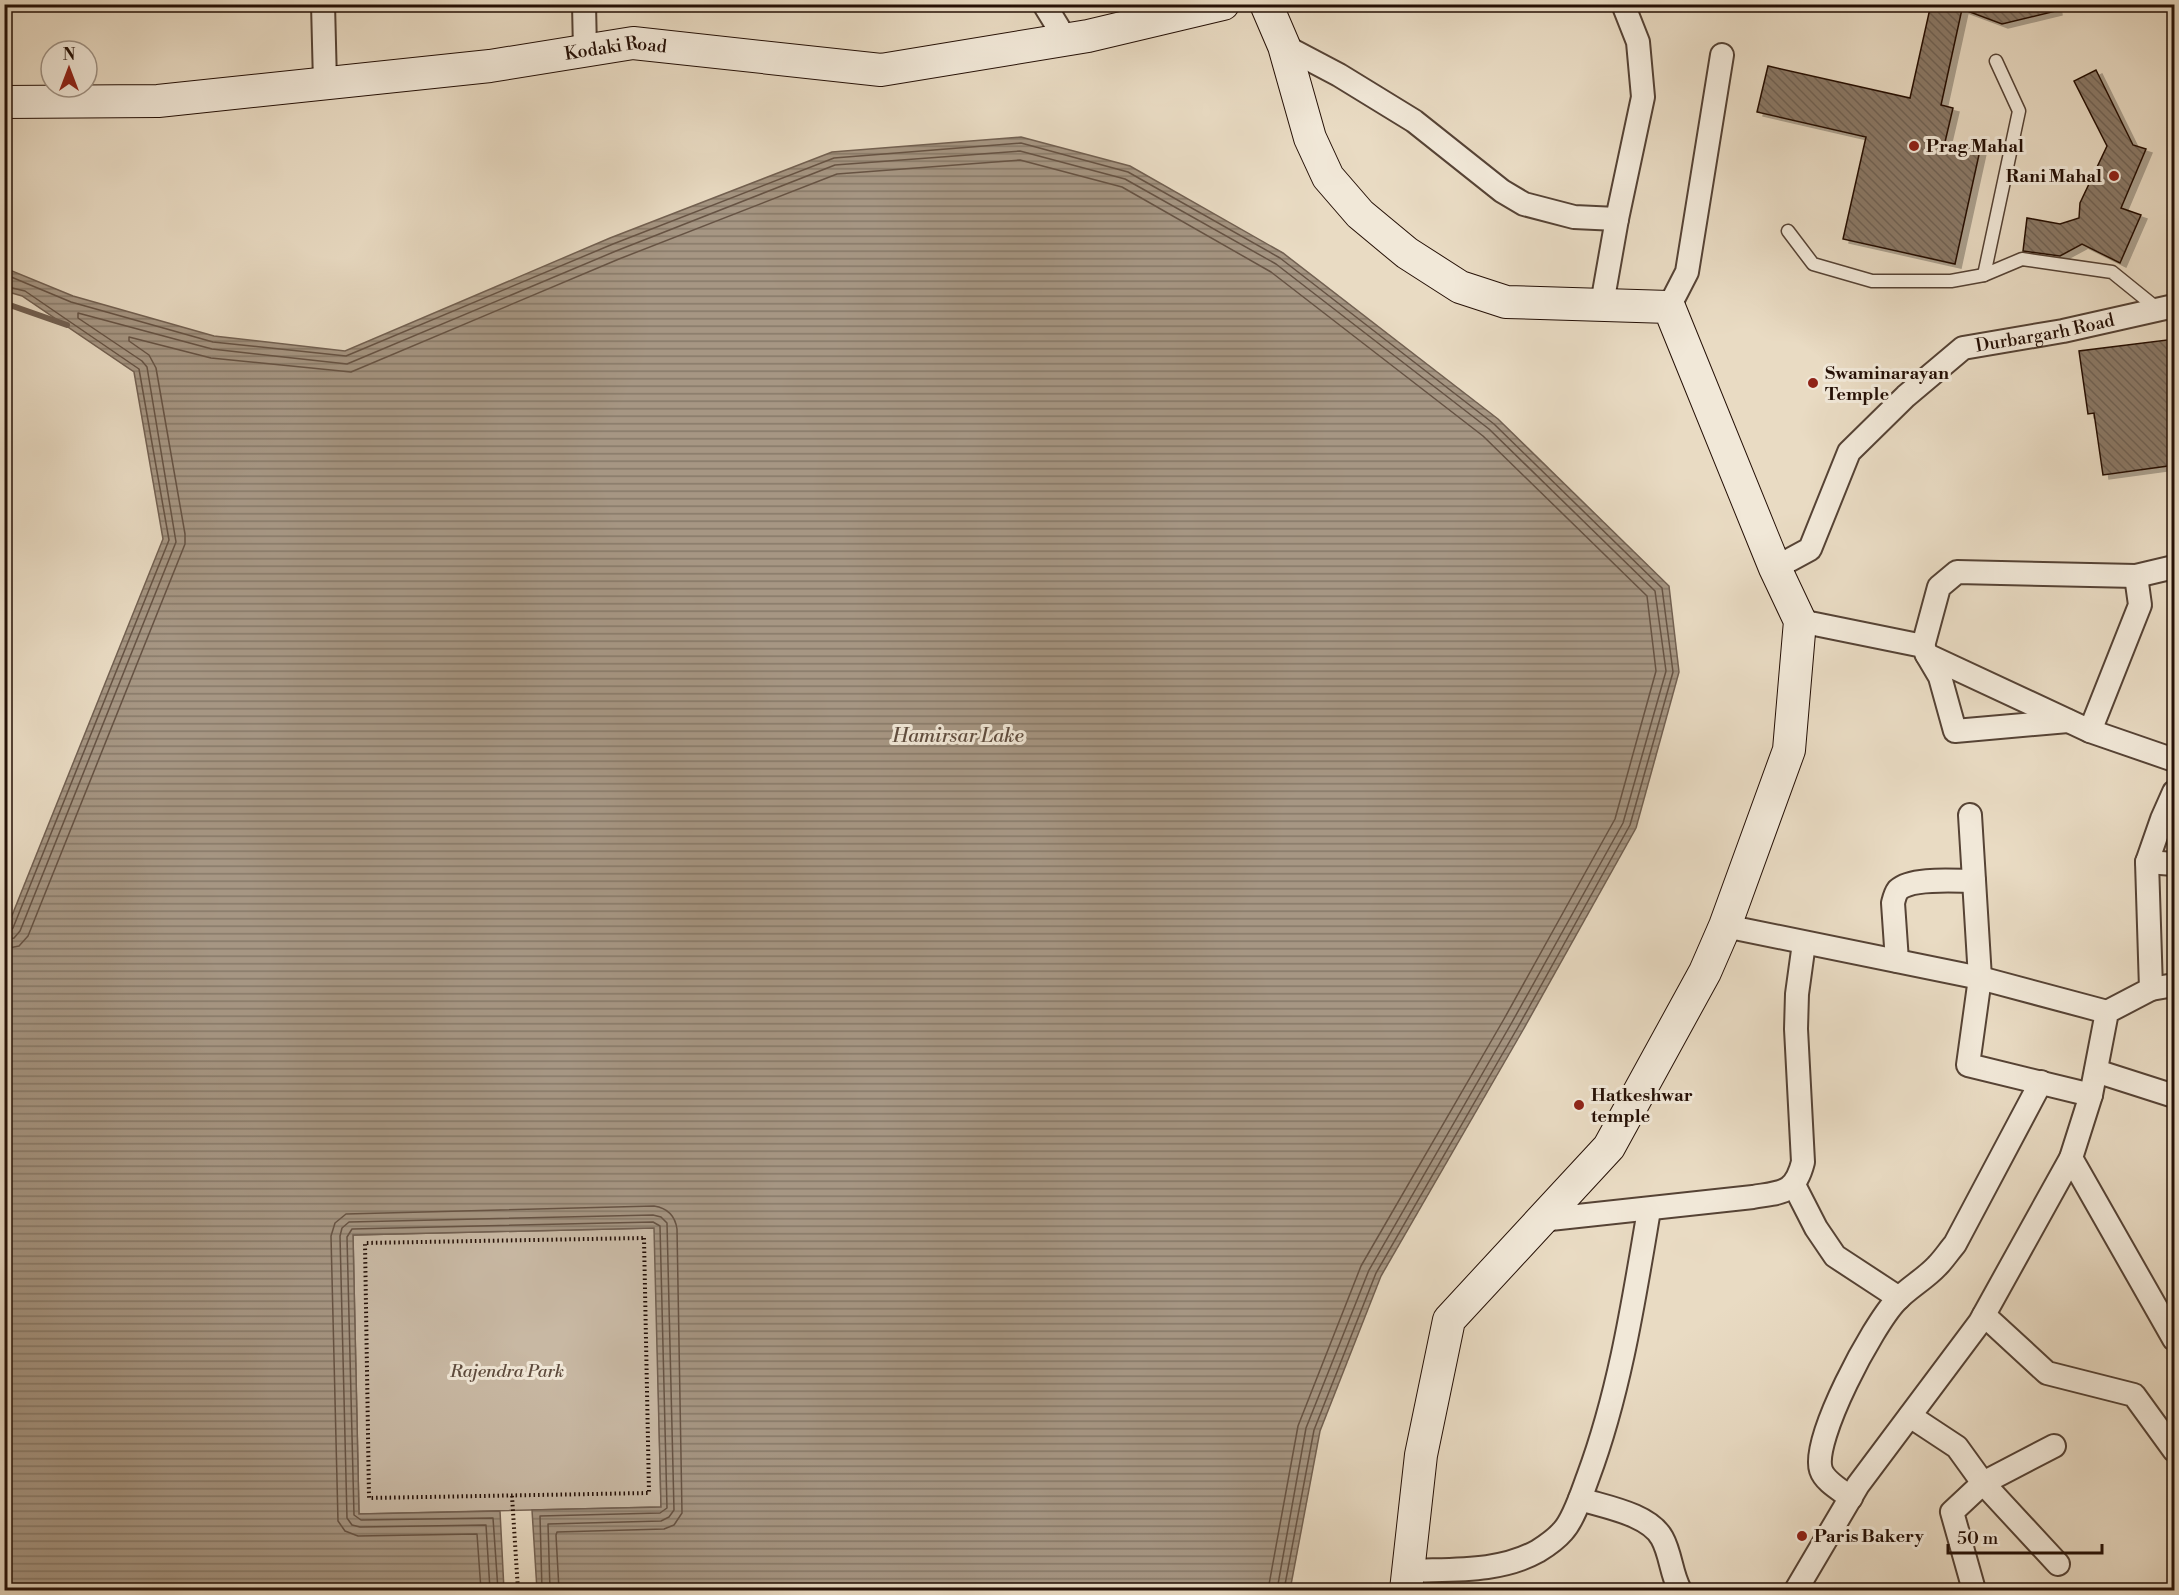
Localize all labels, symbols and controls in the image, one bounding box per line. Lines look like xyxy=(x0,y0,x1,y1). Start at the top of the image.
street label: Kodaki Road xyxy=(563,31,669,66)
north arrow xyxy=(39,39,99,99)
text: N xyxy=(63,45,76,65)
place label: Prag Mahal xyxy=(1926,135,2024,158)
marker: Prag Mahal xyxy=(1907,139,1921,153)
place label: Rani Mahal xyxy=(2006,165,2102,188)
marker: Rani Mahal xyxy=(2107,169,2121,183)
street label: Durbargarh Road xyxy=(1974,309,2117,358)
place label: Swaminarayan Temple xyxy=(1825,362,1949,406)
marker: Swaminarayan Temple xyxy=(1806,376,1820,390)
water label: Hamirsar Lake xyxy=(891,724,1024,749)
place label: Hatkeshwar temple xyxy=(1591,1084,1693,1128)
marker: Hatkeshwar temple xyxy=(1572,1098,1586,1112)
park label: Rajendra Park xyxy=(449,1360,564,1383)
scale bar xyxy=(1948,1517,2102,1555)
place label: Paris Bakery xyxy=(1814,1525,1925,1548)
text: 50 m xyxy=(1957,1527,1999,1550)
marker: Paris Bakery xyxy=(1795,1529,1809,1543)

